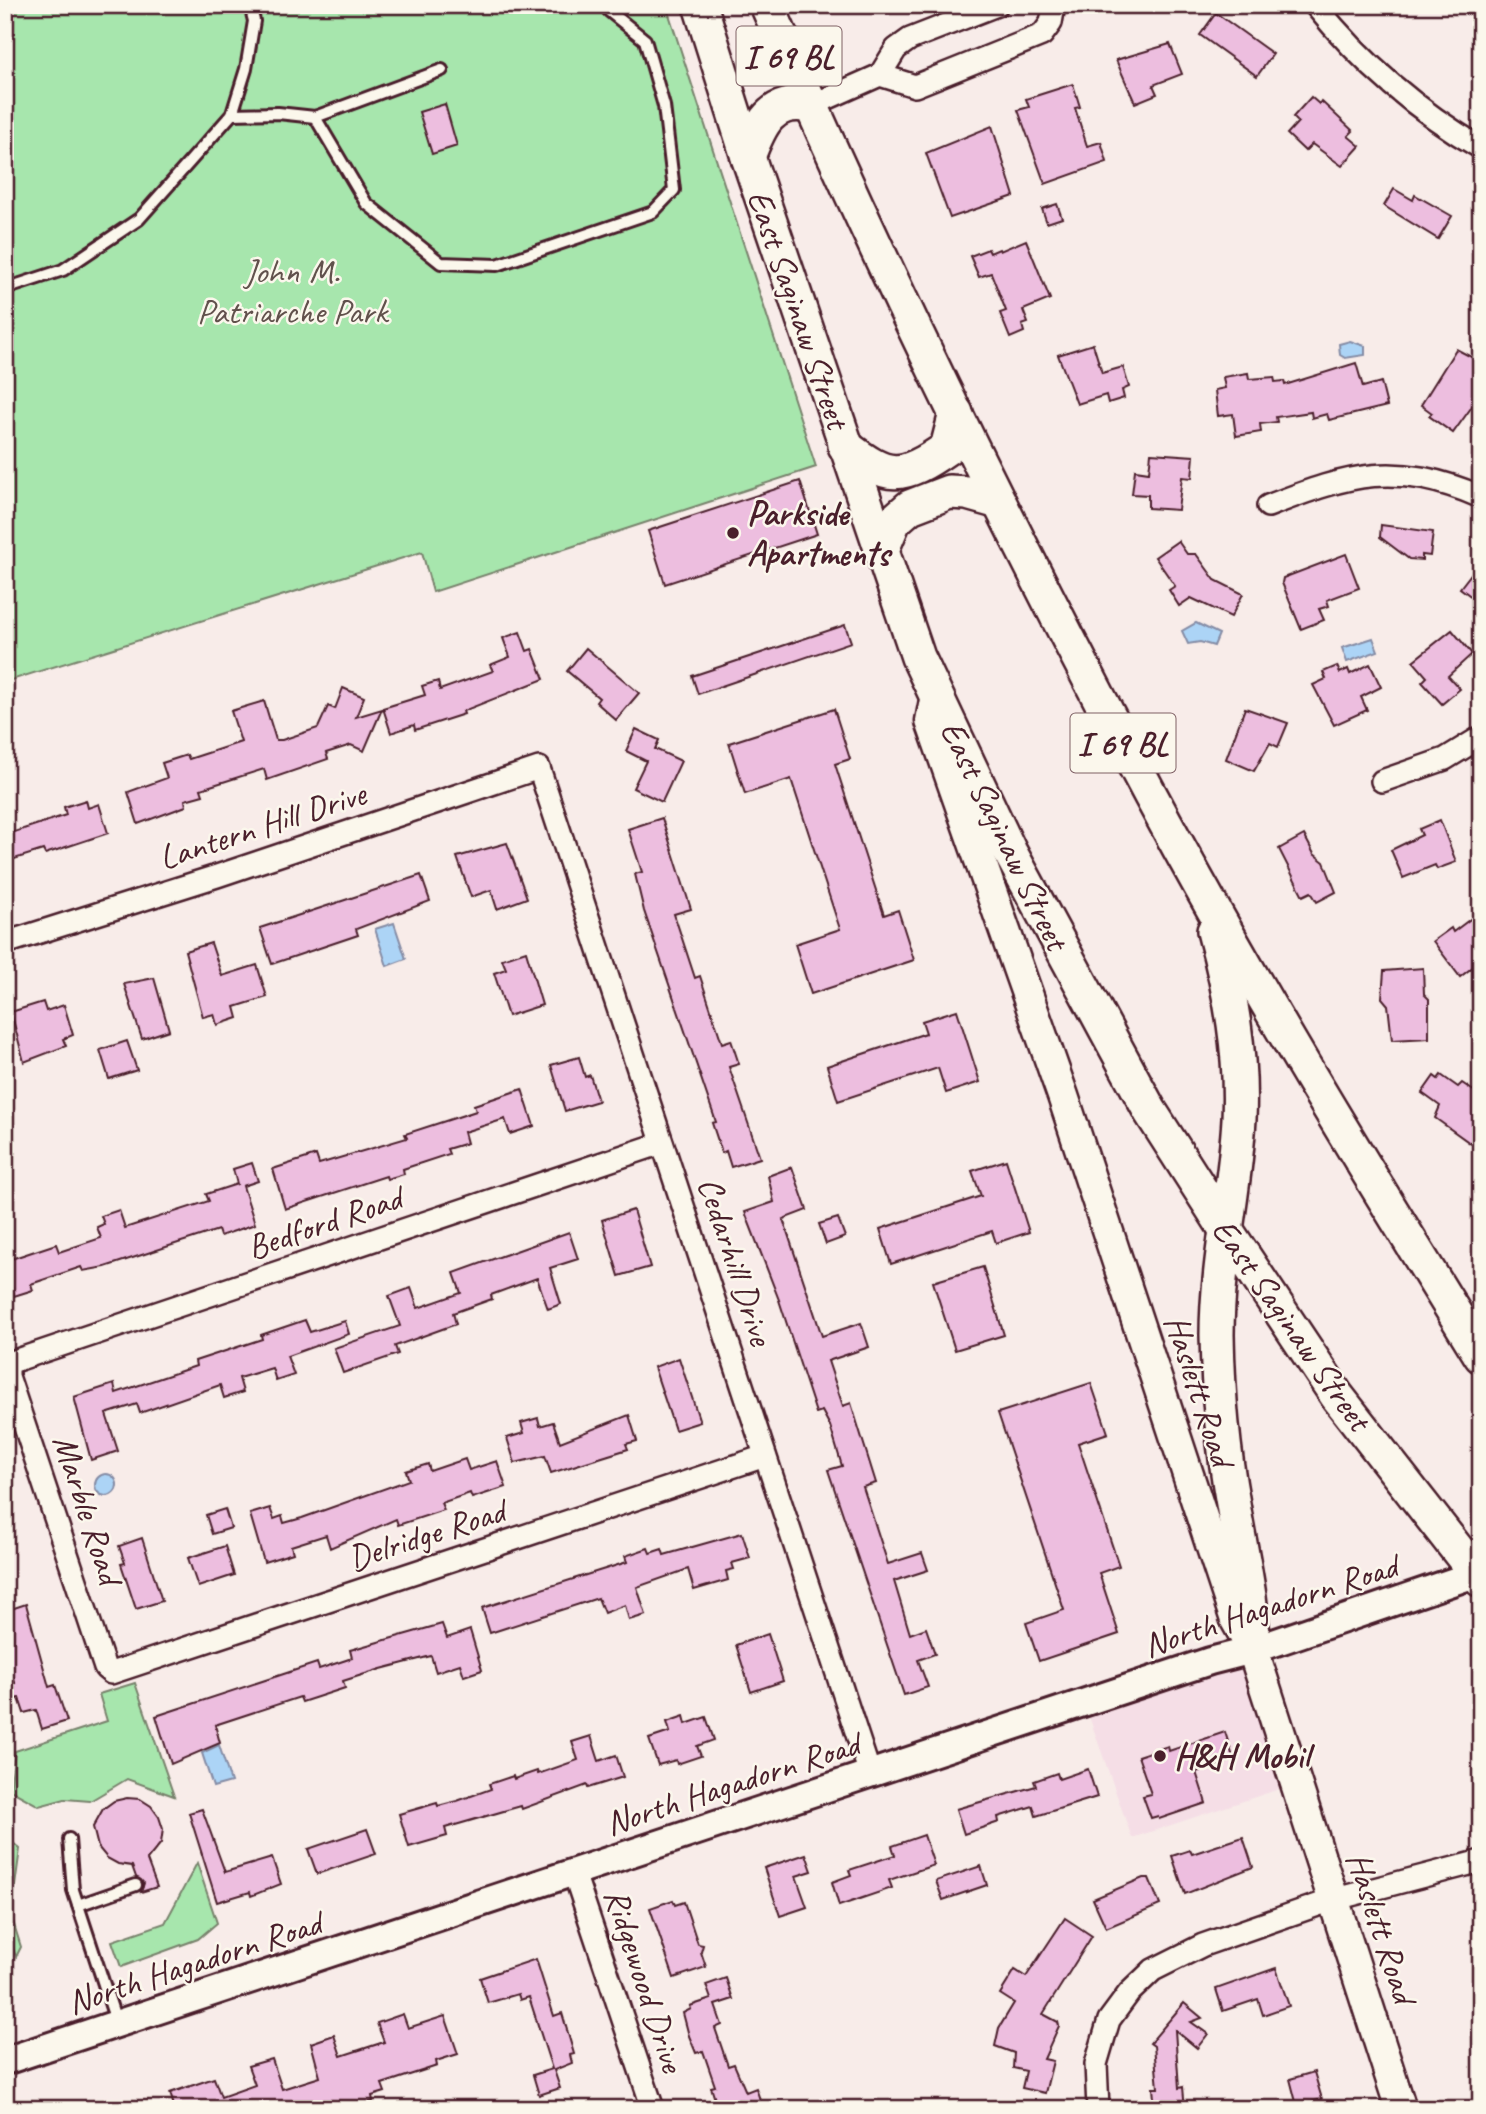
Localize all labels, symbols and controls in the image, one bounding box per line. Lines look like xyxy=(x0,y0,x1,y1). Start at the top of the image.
road number: I 69 BL xyxy=(736,26,842,86)
street label: East Saginaw Street xyxy=(737,184,861,437)
park label: John M. Patriarche Park xyxy=(197,249,390,334)
place label: Parkside Apartments xyxy=(747,491,893,576)
marker: Parkside Apartments xyxy=(725,525,741,541)
street label: East Saginaw Street xyxy=(930,713,1081,960)
road number: I 69 BL xyxy=(1070,714,1176,772)
street label: Lantern Hill Drive xyxy=(153,770,374,880)
street label: Cedarhill Drive xyxy=(687,1172,785,1353)
street label: Bedford Road xyxy=(241,1173,412,1270)
street label: East Saginaw Street xyxy=(1202,1209,1383,1442)
street label: Haslett Road xyxy=(1154,1309,1247,1476)
street label: Marble Road xyxy=(42,1429,134,1594)
street label: Delridge Road xyxy=(342,1486,515,1581)
street label: North Hagadorn Road xyxy=(1138,1542,1408,1668)
street label: North Hagadorn Road xyxy=(600,1720,870,1846)
place label: H&H Mobil xyxy=(1174,1734,1316,1779)
marker: H&H Mobil xyxy=(1152,1748,1168,1764)
street label: Haslett Road xyxy=(1336,1846,1429,2013)
street label: Ridgewood Drive xyxy=(594,1883,696,2080)
street label: North Hagadorn Road xyxy=(62,1899,332,2025)

